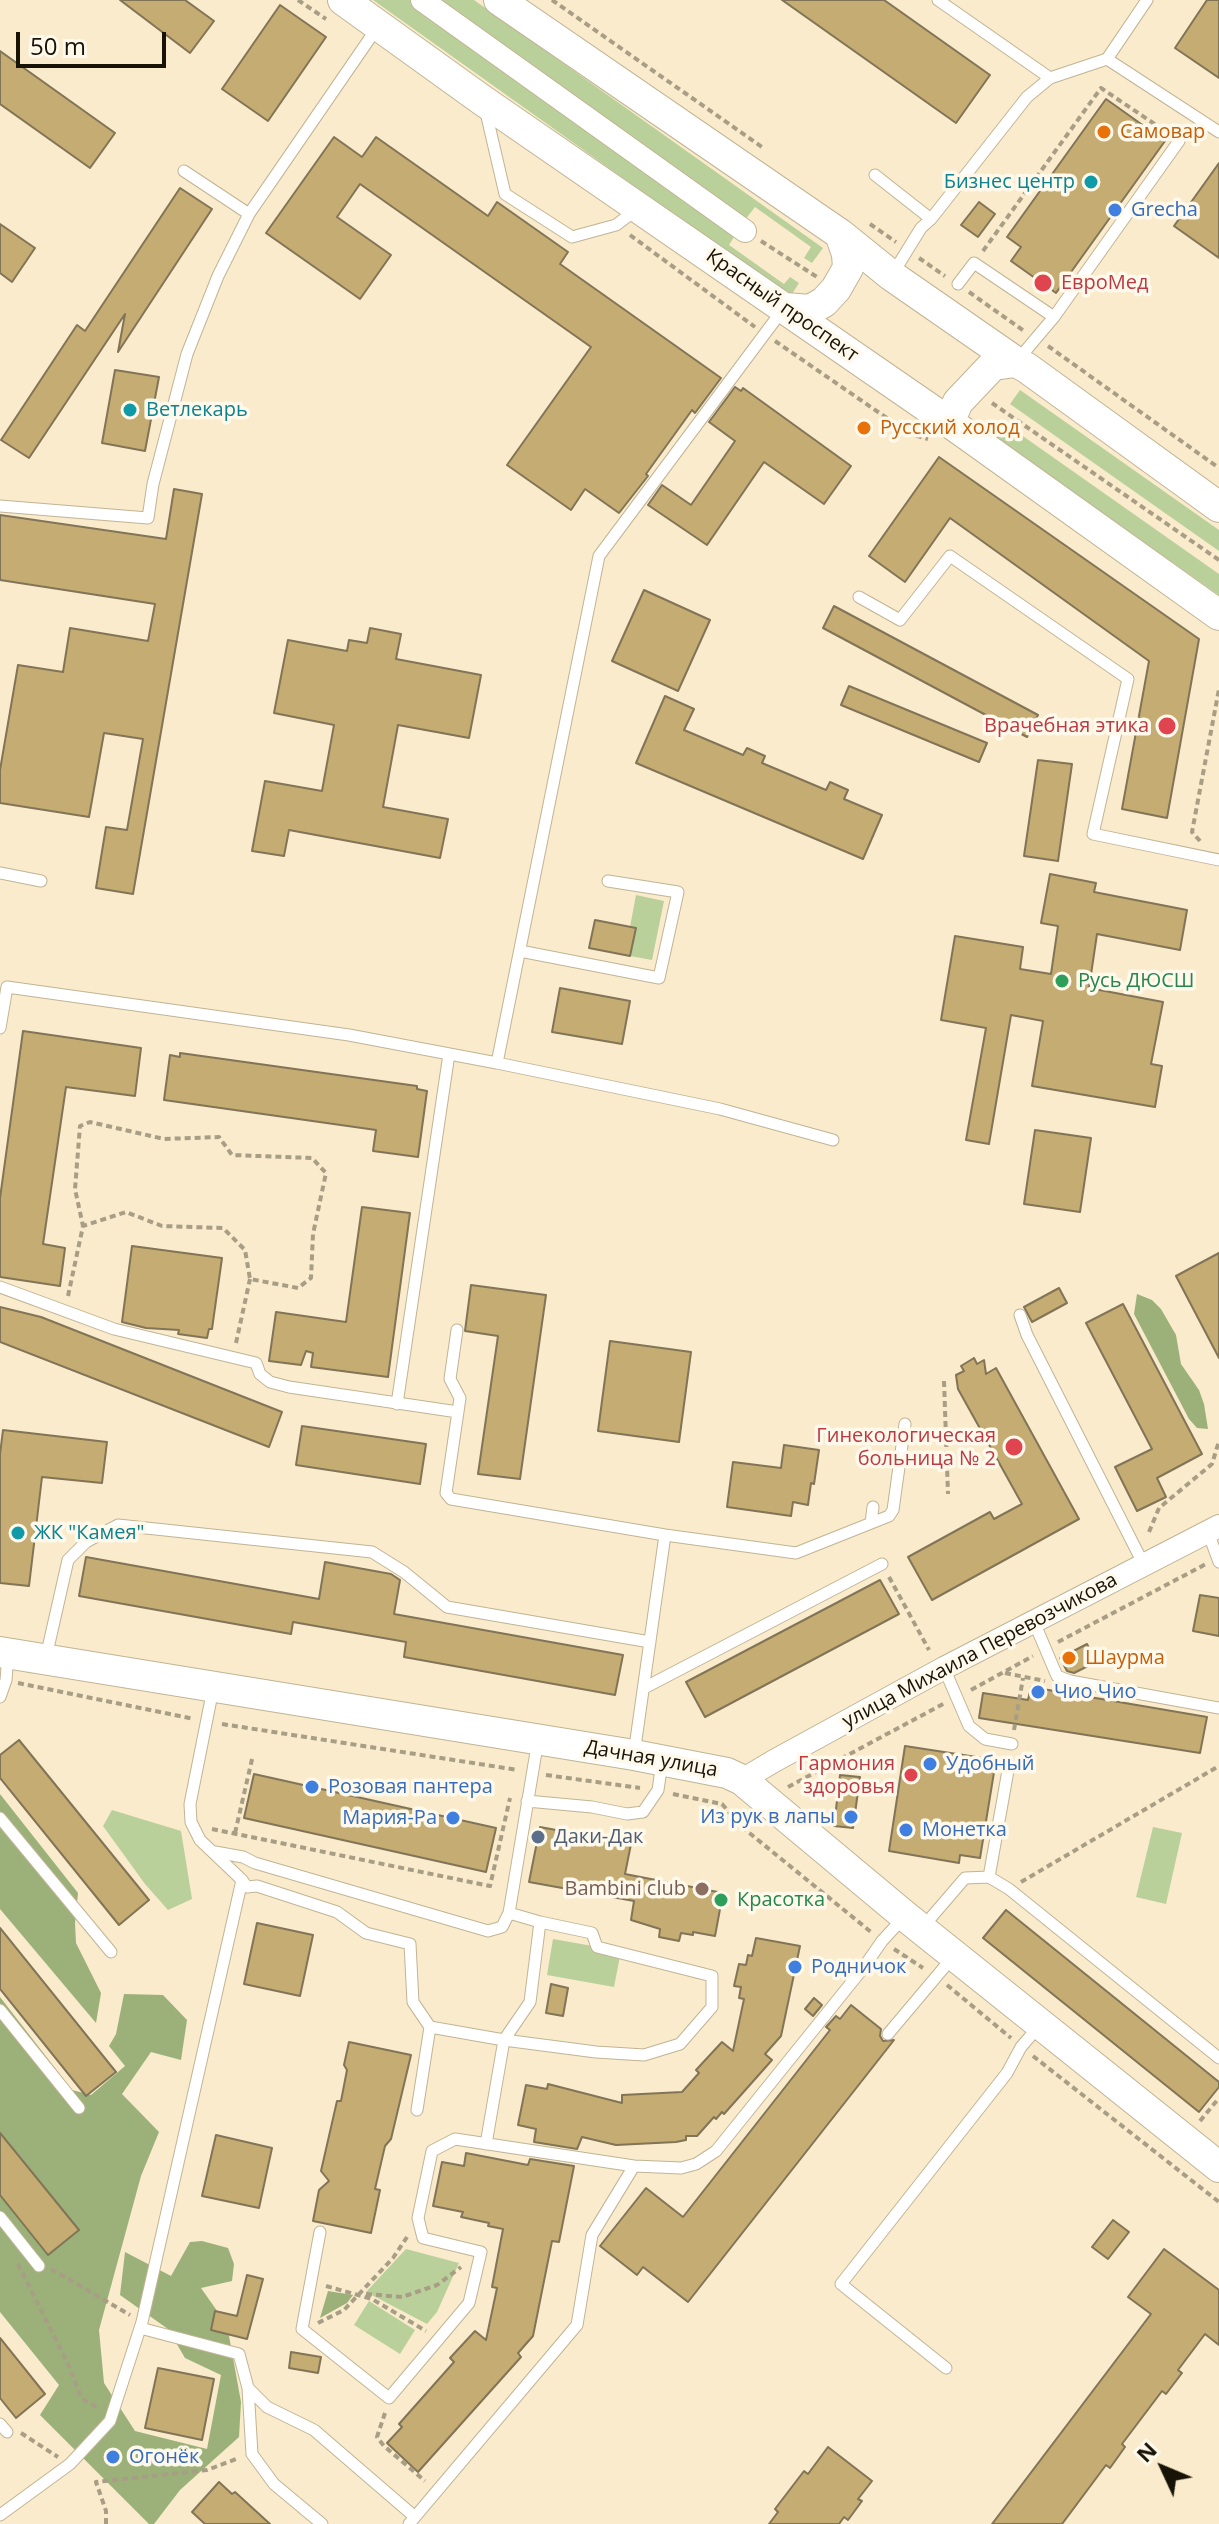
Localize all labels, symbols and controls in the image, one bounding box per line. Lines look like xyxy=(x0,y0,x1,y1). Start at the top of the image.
scale bar xyxy=(20,16,170,66)
text: 50 m xyxy=(30,29,86,62)
place label: Самовар xyxy=(1120,120,1205,144)
marker: Самовар xyxy=(1095,123,1113,141)
place label: Бизнес центр xyxy=(944,170,1075,194)
marker: Бизнес центр xyxy=(1082,173,1100,191)
place label: Grecha xyxy=(1131,198,1198,222)
marker: Grecha xyxy=(1106,201,1124,219)
street label: Красный проспект xyxy=(701,244,863,368)
place label: ЕвроМед xyxy=(1061,271,1149,295)
marker: ЕвроМед xyxy=(1032,272,1054,294)
place label: Ветлекарь xyxy=(146,398,248,422)
marker: Ветлекарь xyxy=(121,401,139,419)
place label: Русский холод xyxy=(880,416,1020,440)
marker: Русский холод xyxy=(855,419,873,437)
place label: Врачебная этика xyxy=(984,714,1149,738)
marker: Врачебная этика xyxy=(1156,715,1178,737)
place label: Русь ДЮСШ xyxy=(1078,969,1194,993)
marker: Русь ДЮСШ xyxy=(1053,972,1071,990)
place label: Гинекологическая больница № 2 xyxy=(816,1424,996,1471)
marker: Гинекологическая больница № 2 xyxy=(1003,1436,1025,1458)
place label: ЖК "Камея" xyxy=(34,1521,144,1545)
marker: ЖК "Камея" xyxy=(9,1524,27,1542)
street label: улица Михаила Перевозчикова xyxy=(838,1568,1122,1734)
place label: Шаурма xyxy=(1085,1646,1165,1670)
marker: Шаурма xyxy=(1060,1649,1078,1667)
place label: Чио Чио xyxy=(1054,1680,1136,1704)
marker: Чио Чио xyxy=(1029,1683,1047,1701)
street label: Дачная улица xyxy=(583,1735,719,1783)
place label: Гармония здоровья xyxy=(798,1752,895,1799)
place label: Удобный xyxy=(946,1752,1035,1776)
marker: Удобный xyxy=(921,1755,939,1773)
marker: Гармония здоровья xyxy=(902,1766,920,1784)
place label: Розовая пантера xyxy=(328,1775,493,1799)
marker: Розовая пантера xyxy=(303,1778,321,1796)
place label: Из рук в лапы xyxy=(700,1805,835,1829)
place label: Мария-Ра xyxy=(342,1806,437,1830)
marker: Из рук в лапы xyxy=(842,1808,860,1826)
marker: Мария-Ра xyxy=(444,1809,462,1827)
place label: Монетка xyxy=(922,1818,1007,1842)
marker: Монетка xyxy=(897,1821,915,1839)
place label: Даки-Дак xyxy=(554,1825,643,1849)
marker: Даки-Дак xyxy=(529,1828,547,1846)
place label: Bambini club xyxy=(565,1877,686,1901)
marker: Bambini club xyxy=(693,1880,711,1898)
place label: Красотка xyxy=(737,1888,825,1912)
marker: Красотка xyxy=(712,1891,730,1909)
place label: Родничок xyxy=(811,1955,906,1979)
marker: Родничок xyxy=(786,1958,804,1976)
north arrow xyxy=(1123,2428,1203,2508)
text: N xyxy=(1129,2434,1163,2468)
place label: Огонёк xyxy=(129,2445,199,2469)
marker: Огонёк xyxy=(104,2448,122,2466)

